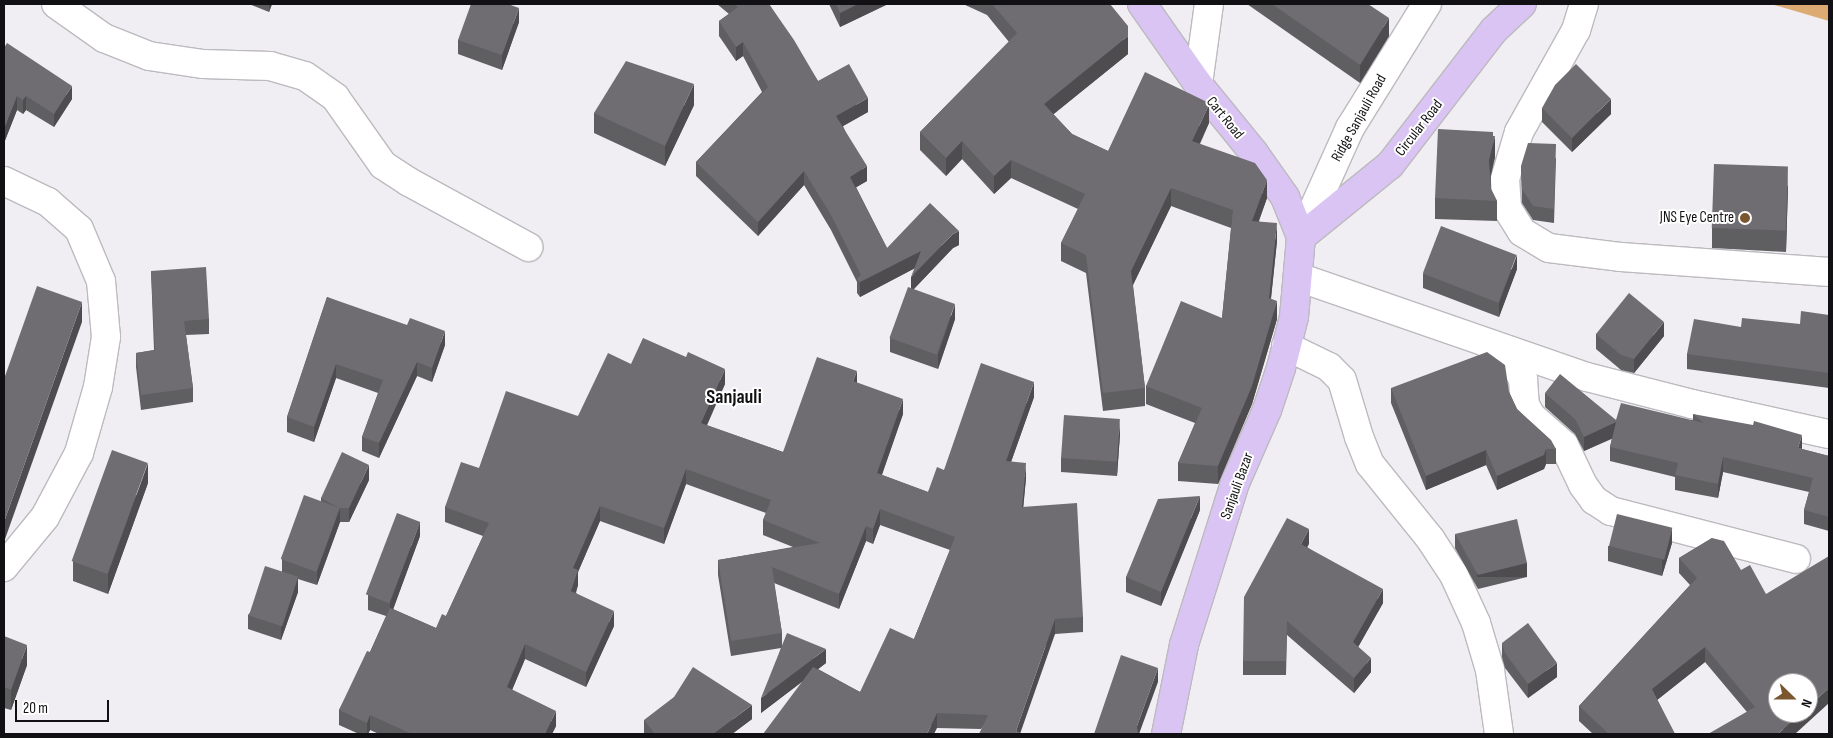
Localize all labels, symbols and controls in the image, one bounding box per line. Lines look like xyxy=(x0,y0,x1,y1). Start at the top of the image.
street label: Ridge Sanjauli Road xyxy=(1328,71,1390,165)
street label: Cart Road xyxy=(1203,93,1247,143)
street label: Circular Road xyxy=(1391,96,1447,160)
place label: JNS Eye Centre xyxy=(1660,209,1734,227)
marker: JNS Eye Centre xyxy=(1738,211,1752,225)
district label: Sanjauli xyxy=(706,385,762,409)
street label: Sanjauli Bazar xyxy=(1217,450,1257,522)
north arrow xyxy=(1768,673,1818,723)
scale bar xyxy=(18,690,111,722)
text: N xyxy=(1797,697,1816,710)
text: 20 m xyxy=(23,699,48,718)

